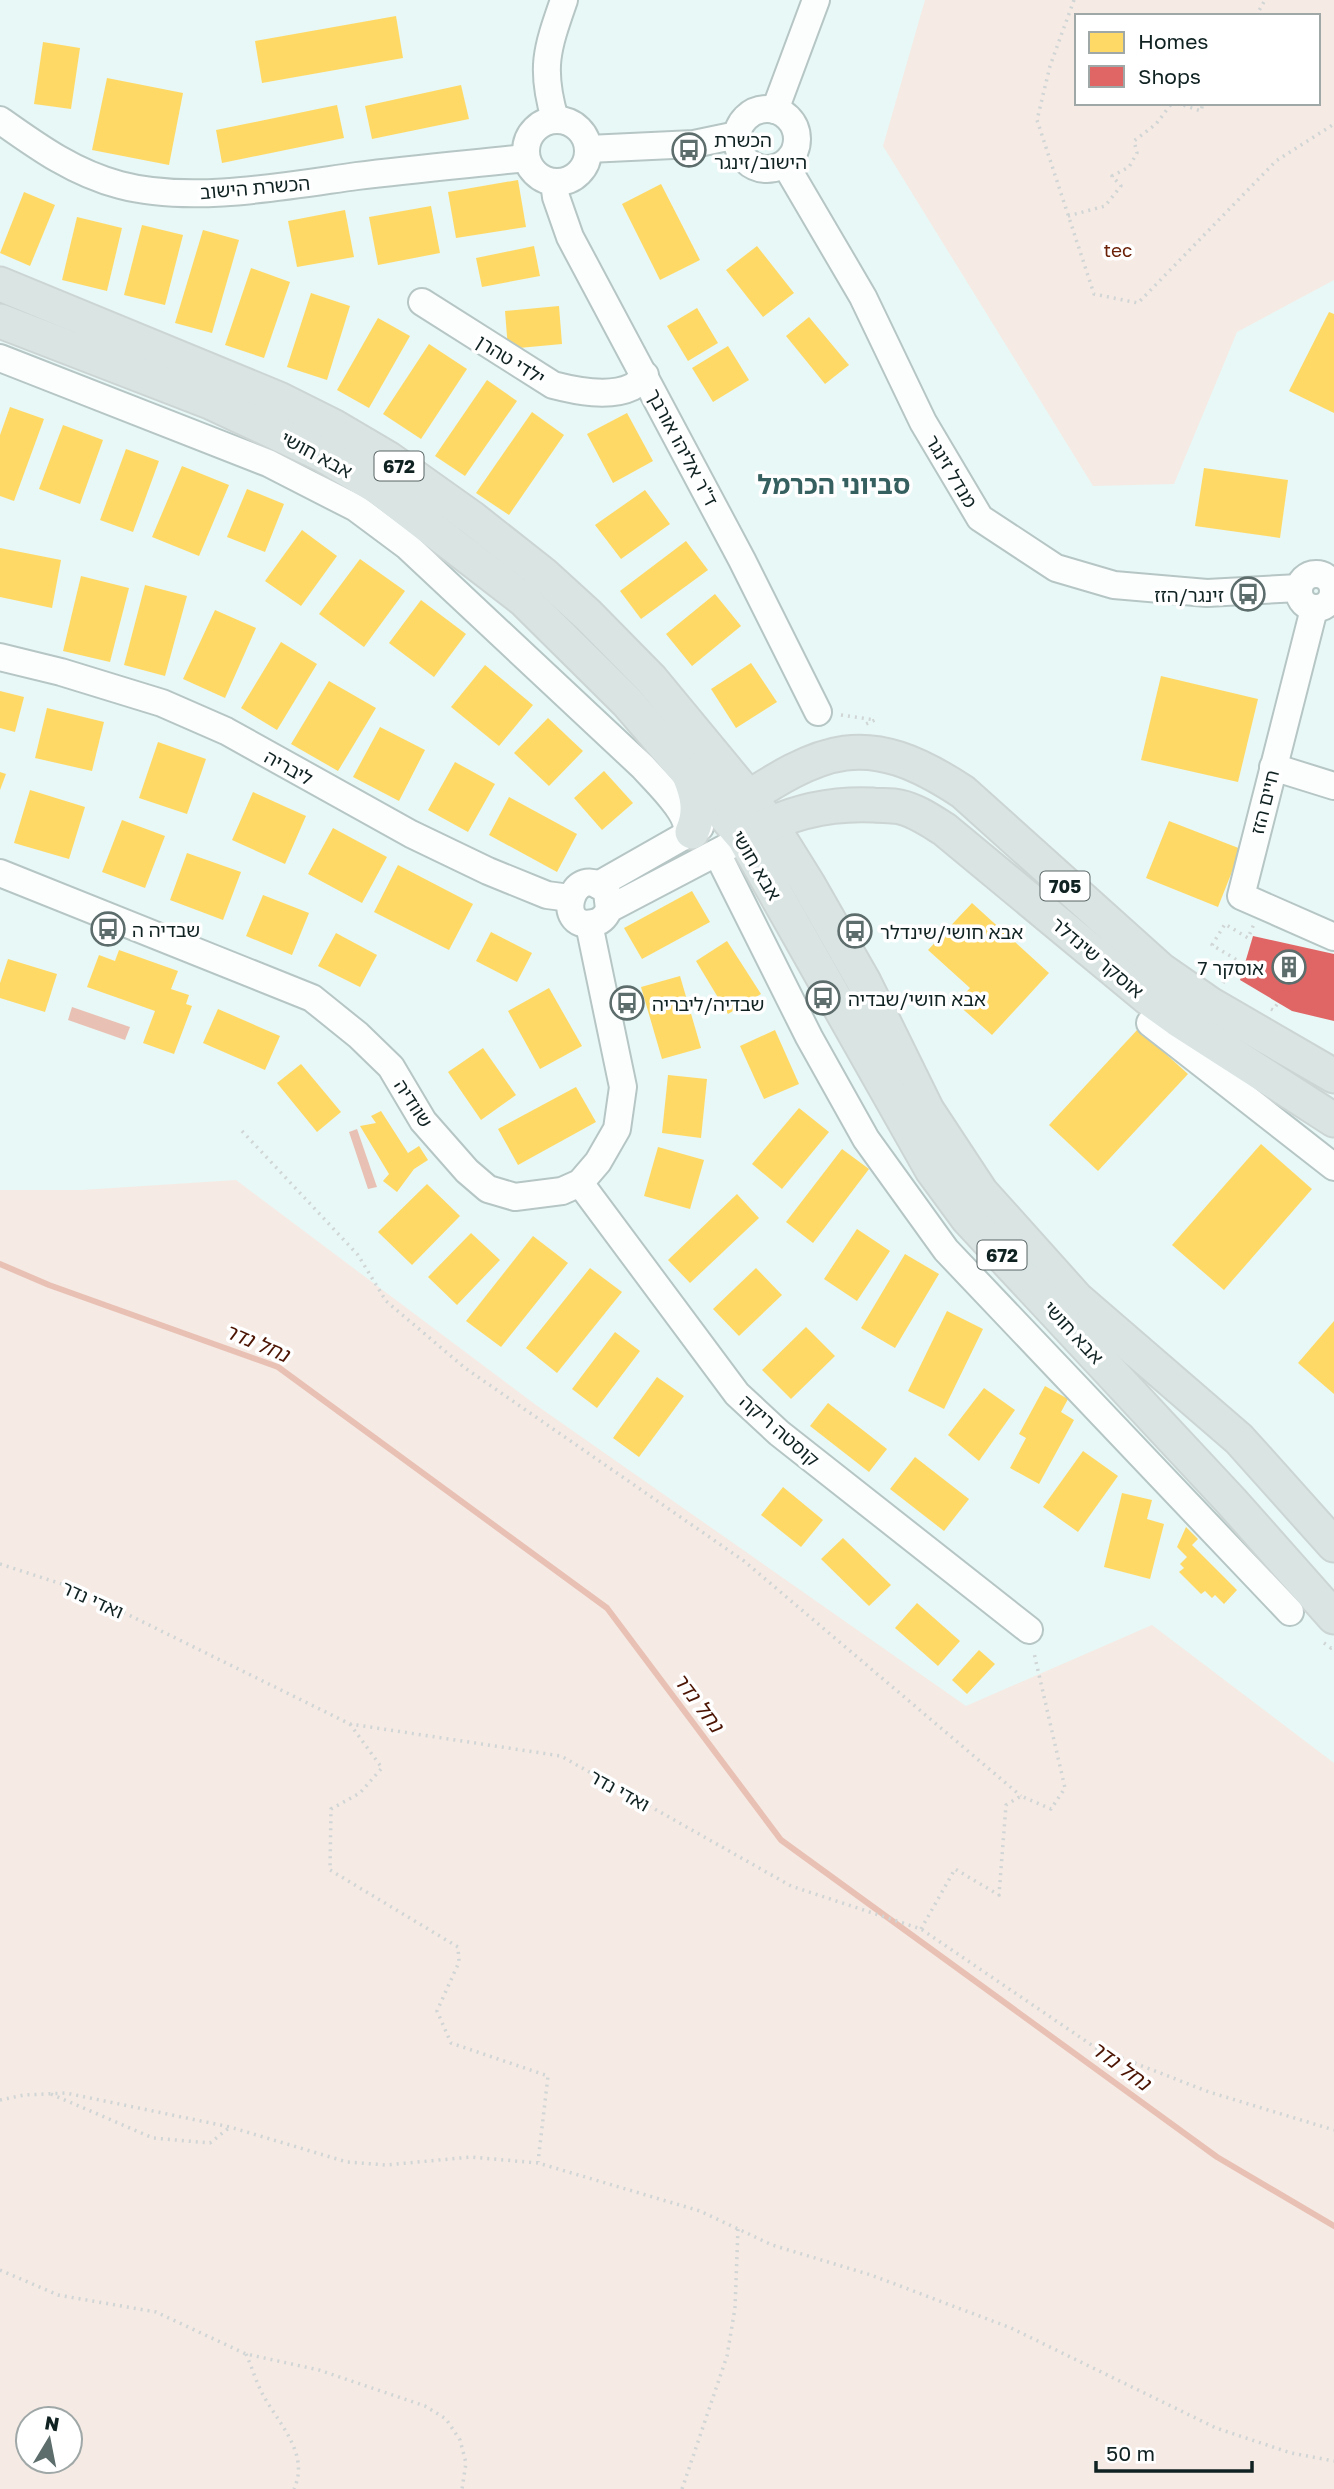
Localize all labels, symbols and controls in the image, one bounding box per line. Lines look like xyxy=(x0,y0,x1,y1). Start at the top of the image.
legend xyxy=(1075,14,1320,105)
text: Homes xyxy=(1138,28,1208,54)
text: Shops xyxy=(1138,63,1201,89)
place label: הכשרת הישוב/זינגר xyxy=(714,128,807,173)
bus stop icon: הכשרת הישוב/זינגר xyxy=(670,131,708,169)
street label: הכשרת הישוב xyxy=(199,171,311,203)
park label: tec xyxy=(1104,238,1132,261)
street label: ילדי טהרן xyxy=(473,329,549,389)
street label: ד"ר אליהו אורבך xyxy=(642,384,724,510)
street label: אבא חושי xyxy=(277,426,357,482)
street label: מנדל זינגר xyxy=(921,430,983,512)
road number: 672 xyxy=(374,452,424,480)
district label: סביוני הכרמל xyxy=(758,469,910,500)
bus stop icon: זינגר/הזז xyxy=(1229,575,1267,613)
place label: זינגר/הזז xyxy=(1154,583,1224,606)
street label: ליבריה xyxy=(261,744,317,790)
street label: חיים הזז xyxy=(1245,767,1283,837)
street label: אבא חושי xyxy=(727,826,787,904)
road number: 705 xyxy=(1040,872,1090,900)
bus stop icon: שבדיה ה xyxy=(89,910,127,948)
bus stop icon: אבא חושי/שינדלר xyxy=(836,912,874,950)
street label: אוסקר שינדלר xyxy=(1047,912,1149,1002)
place label: שבדיה ה xyxy=(132,918,200,941)
place label: אבא חושי/שינדלר xyxy=(880,920,1023,943)
building icon: אוסקר 7 xyxy=(1270,948,1308,986)
place label: אוסקר 7 xyxy=(1198,956,1264,979)
bus stop icon: אבא חושי/שבדיה xyxy=(804,979,842,1017)
bus stop icon: שבדיה/ליבריה xyxy=(608,984,646,1022)
place label: אבא חושי/שבדיה xyxy=(848,987,986,1010)
place label: שבדיה/ליבריה xyxy=(652,992,764,1015)
street label: שוודיה xyxy=(390,1075,438,1131)
road number: 672 xyxy=(978,1240,1026,1270)
street label: אבא חושי xyxy=(1039,1296,1109,1368)
water label: נחל נדר xyxy=(221,1317,295,1368)
street label: קוסטה ריקה xyxy=(736,1389,824,1471)
street label: ואדי נדר xyxy=(59,1575,127,1623)
water label: נחל נדר xyxy=(668,1667,731,1738)
street label: ואדי נדר xyxy=(586,1764,654,1816)
water label: נחל נדר xyxy=(1086,2035,1158,2097)
north arrow xyxy=(14,2405,84,2475)
text: N xyxy=(43,2410,61,2435)
scale bar xyxy=(1096,2430,1252,2474)
text: 50 m xyxy=(1106,2440,1155,2466)

